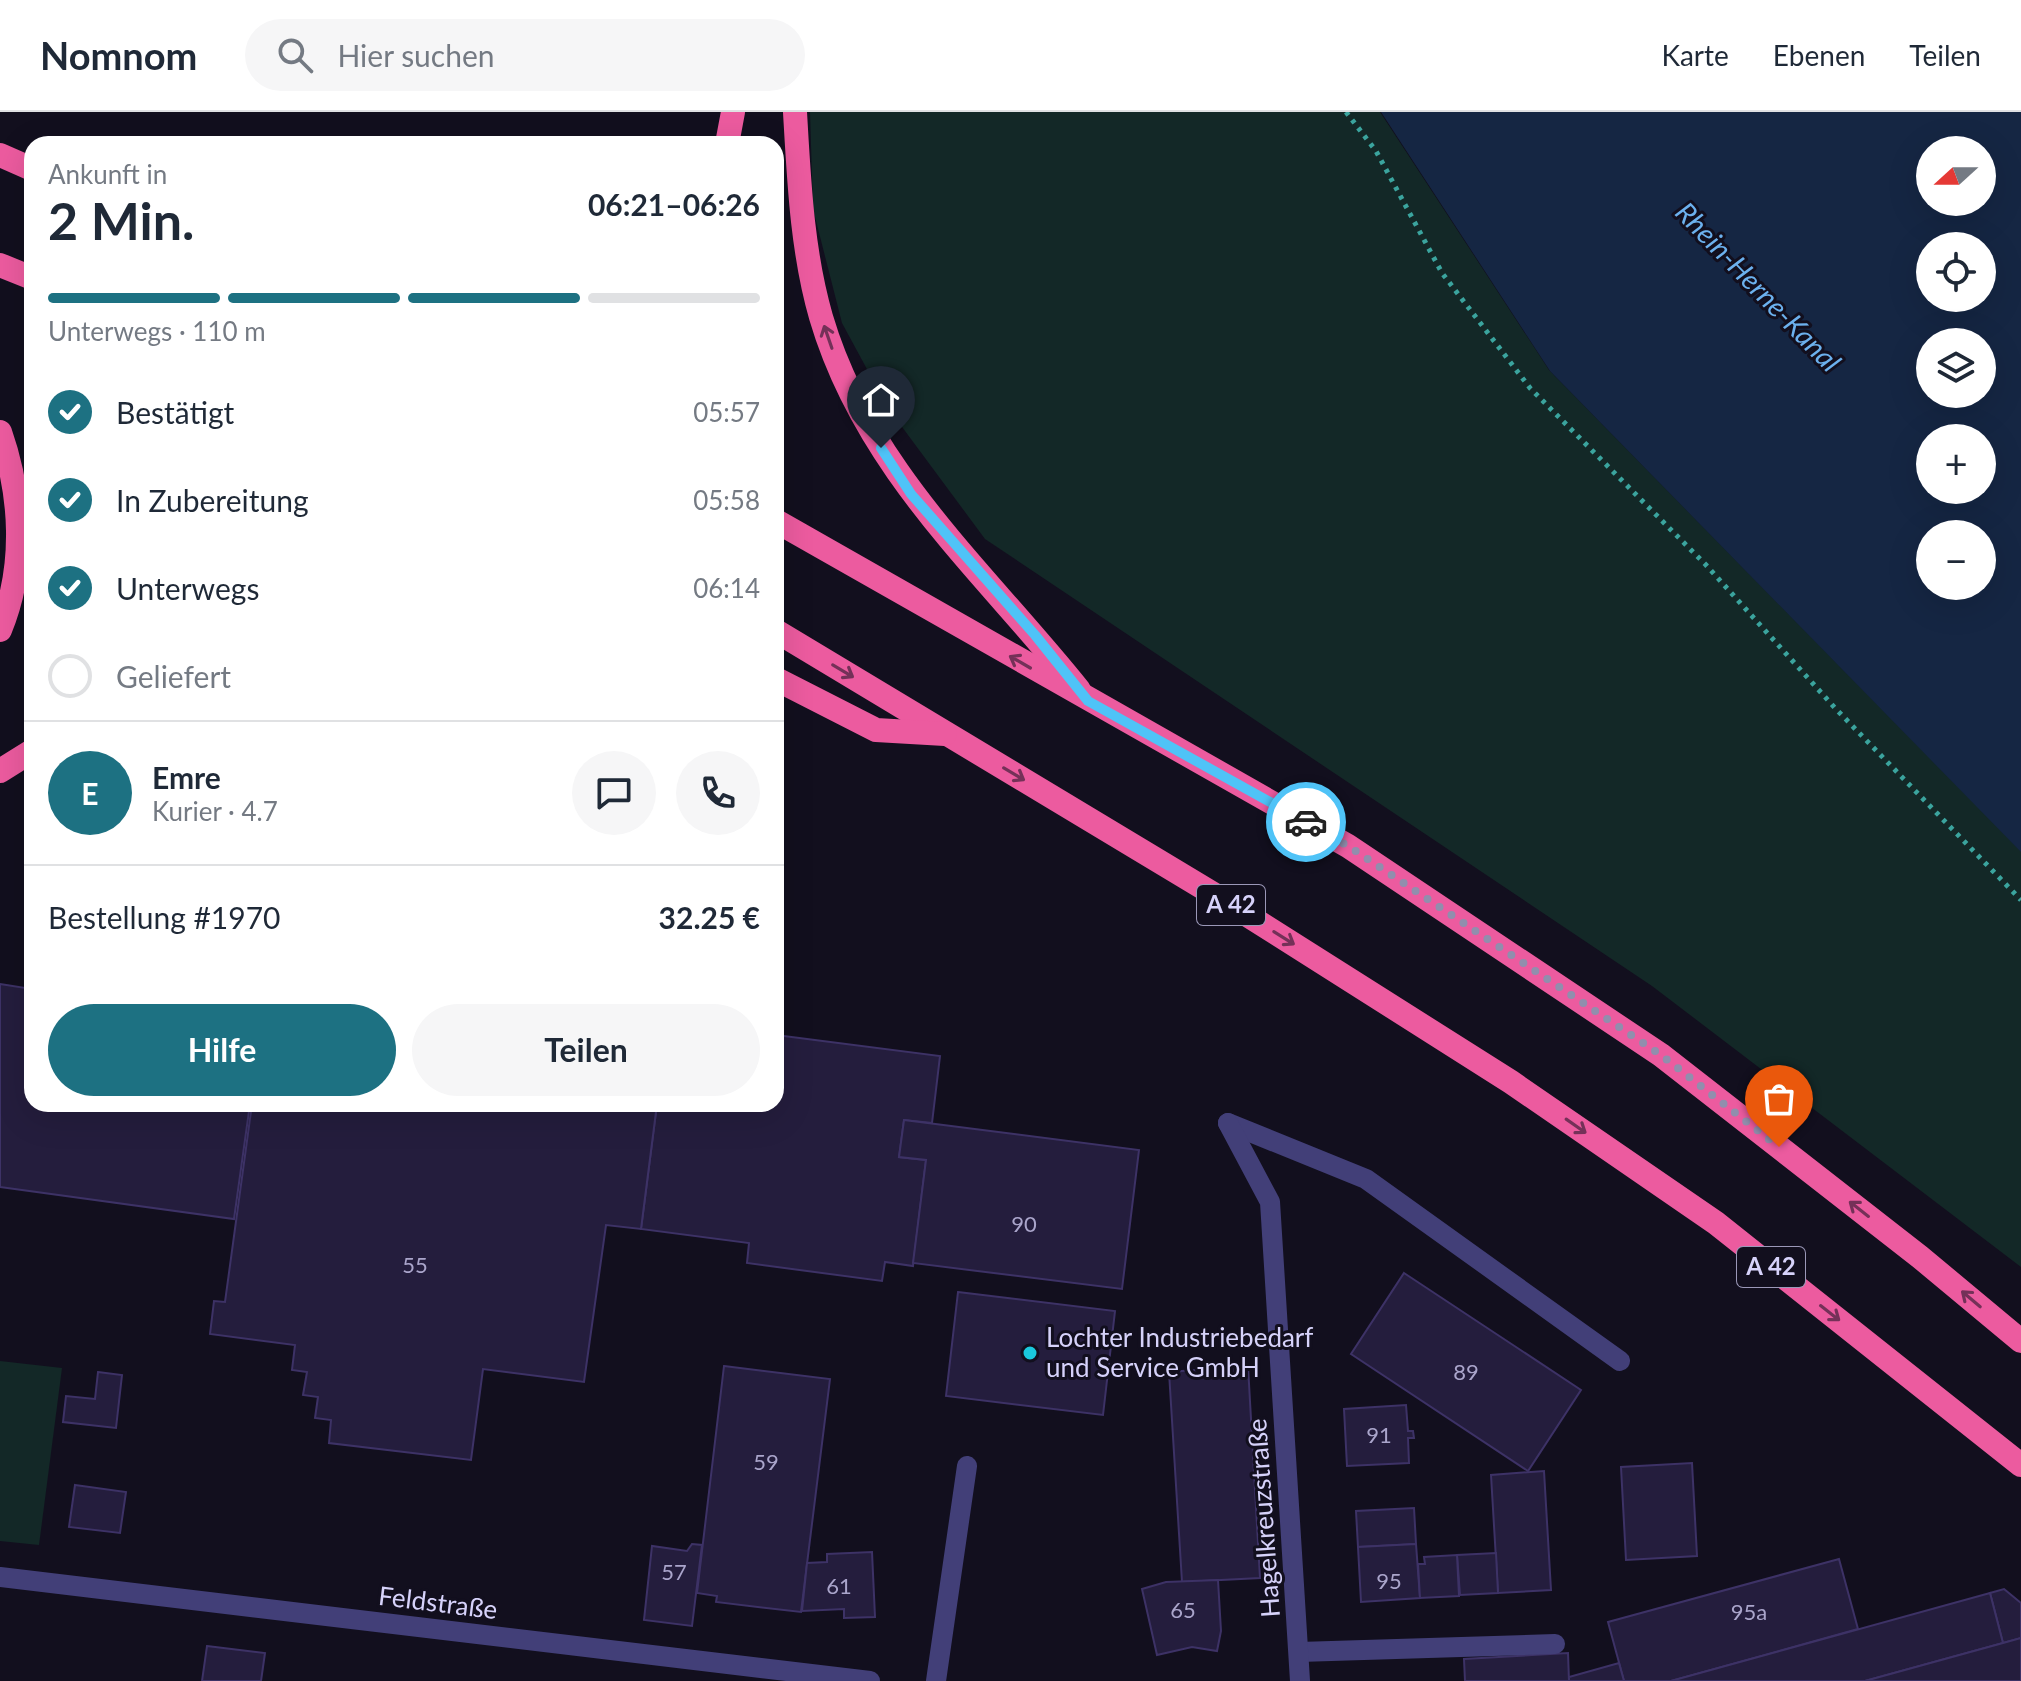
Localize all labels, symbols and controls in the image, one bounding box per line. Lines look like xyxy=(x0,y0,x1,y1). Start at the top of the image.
search box xyxy=(245,19,805,91)
text: Nomnom xyxy=(40,32,197,78)
icon: search xyxy=(273,33,317,77)
text: Hier suchen xyxy=(337,37,495,73)
text: Karte xyxy=(1661,38,1729,72)
text: Ebenen xyxy=(1773,38,1865,72)
text: Teilen xyxy=(1909,38,1981,72)
north arrow xyxy=(1916,136,1996,216)
map controls xyxy=(1916,136,1996,600)
text: Ankunft in xyxy=(48,158,167,190)
text: 06:21–06:26 xyxy=(588,186,760,222)
text: 2 Min. xyxy=(48,189,194,251)
water label: Rhein-Herne-Kanal xyxy=(1669,195,1848,378)
button: locate xyxy=(1916,232,1996,312)
text: Unterwegs · 110 m xyxy=(48,315,266,347)
one-way arrow xyxy=(820,325,834,350)
button: layers xyxy=(1916,328,1996,408)
pin xyxy=(847,366,915,448)
icon: home xyxy=(859,378,903,422)
icon: check xyxy=(48,390,92,434)
text: Bestätigt xyxy=(116,394,234,430)
text: 05:57 xyxy=(693,396,760,428)
button: + xyxy=(1916,424,1996,504)
icon: check xyxy=(48,478,92,522)
text: In Zubereitung xyxy=(116,482,309,518)
text: 05:58 xyxy=(693,484,760,516)
button: − xyxy=(1916,520,1996,600)
icon: check xyxy=(48,566,92,610)
text: Unterwegs xyxy=(116,570,259,606)
text: 06:14 xyxy=(693,572,760,604)
one-way arrow xyxy=(1009,654,1032,670)
text: Geliefert xyxy=(116,658,231,694)
one-way arrow xyxy=(831,663,854,679)
button: chat xyxy=(572,751,656,835)
button: phone xyxy=(676,751,760,835)
text: Emre xyxy=(152,759,221,795)
one-way arrow xyxy=(1002,767,1025,783)
text: E xyxy=(81,775,99,811)
courier xyxy=(1266,782,1346,862)
text: Kurier · 4.7 xyxy=(152,795,278,827)
icon: car xyxy=(1284,800,1328,844)
road number: A 42 xyxy=(1197,885,1265,925)
text: Bestellung #1970 xyxy=(48,899,280,935)
text: 32.25 € xyxy=(659,899,760,935)
one-way arrow xyxy=(1272,931,1295,947)
button: Hilfe xyxy=(48,1004,396,1096)
button: Teilen xyxy=(412,1004,760,1096)
pin xyxy=(1745,1065,1813,1147)
icon: bag xyxy=(1757,1077,1801,1121)
one-way arrow xyxy=(1564,1118,1586,1134)
one-way arrow xyxy=(1849,1201,1870,1218)
house number: 90 xyxy=(1011,1210,1037,1237)
road number: A 42 xyxy=(1737,1247,1805,1287)
house number: 55 xyxy=(402,1251,428,1278)
one-way arrow xyxy=(1961,1290,1982,1308)
one-way arrow xyxy=(1819,1305,1840,1322)
place label: Lochter Industriebedarf und Service GmbH xyxy=(1046,1321,1313,1383)
marker: Lochter Industriebedarf und Service GmbH xyxy=(1021,1344,1039,1362)
house number: 89 xyxy=(1453,1358,1479,1385)
street label: Hagelkreuzstraße xyxy=(1240,1418,1286,1619)
house number: 91 xyxy=(1366,1421,1392,1448)
house number: 59 xyxy=(753,1448,779,1475)
house number: 57 xyxy=(661,1558,687,1585)
house number: 95 xyxy=(1376,1567,1402,1594)
house number: 61 xyxy=(826,1572,852,1599)
street label: Feldstraße xyxy=(377,1579,499,1625)
house number: 65 xyxy=(1170,1596,1196,1623)
house number: 95a xyxy=(1731,1598,1767,1625)

